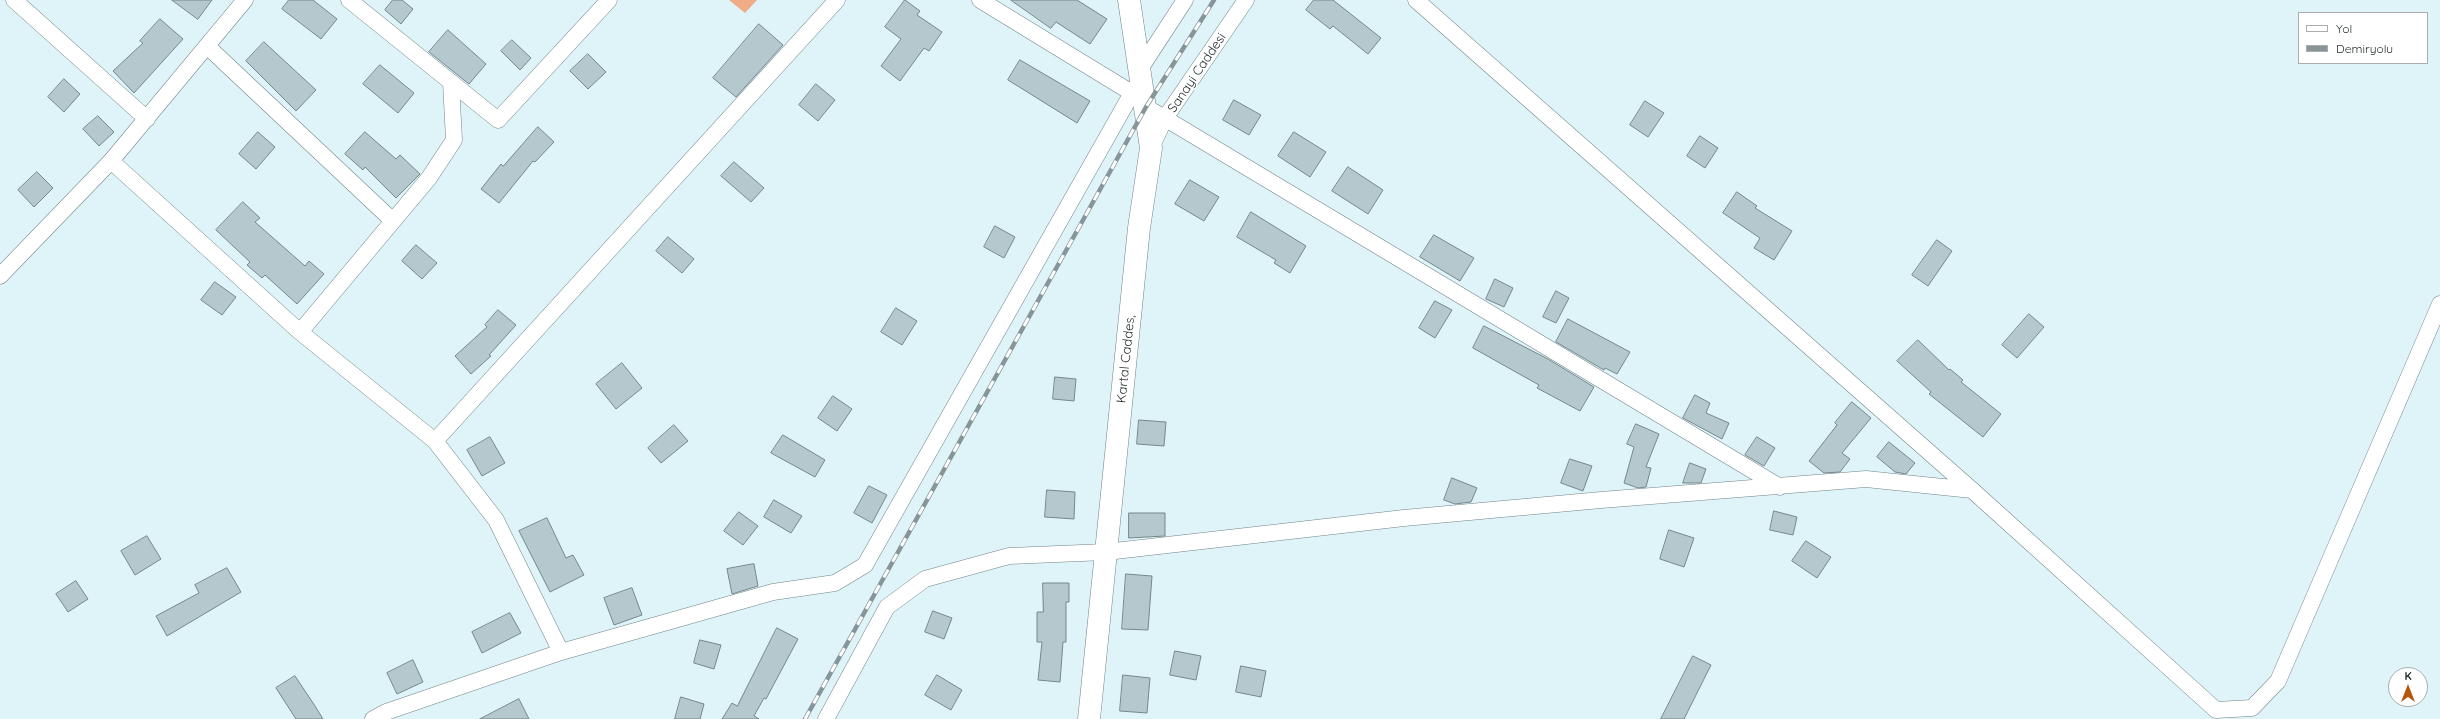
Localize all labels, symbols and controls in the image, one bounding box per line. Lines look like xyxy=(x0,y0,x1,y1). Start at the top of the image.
legend xyxy=(2298,12,2428,64)
text: Yol xyxy=(2336,21,2352,36)
street label: Sanayi Caddesi xyxy=(1165,30,1229,116)
text: Demiryolu xyxy=(2336,41,2393,56)
street label: Kartal Caddes, xyxy=(1114,314,1138,404)
north arrow xyxy=(2388,667,2428,707)
text: K xyxy=(2404,669,2412,683)

